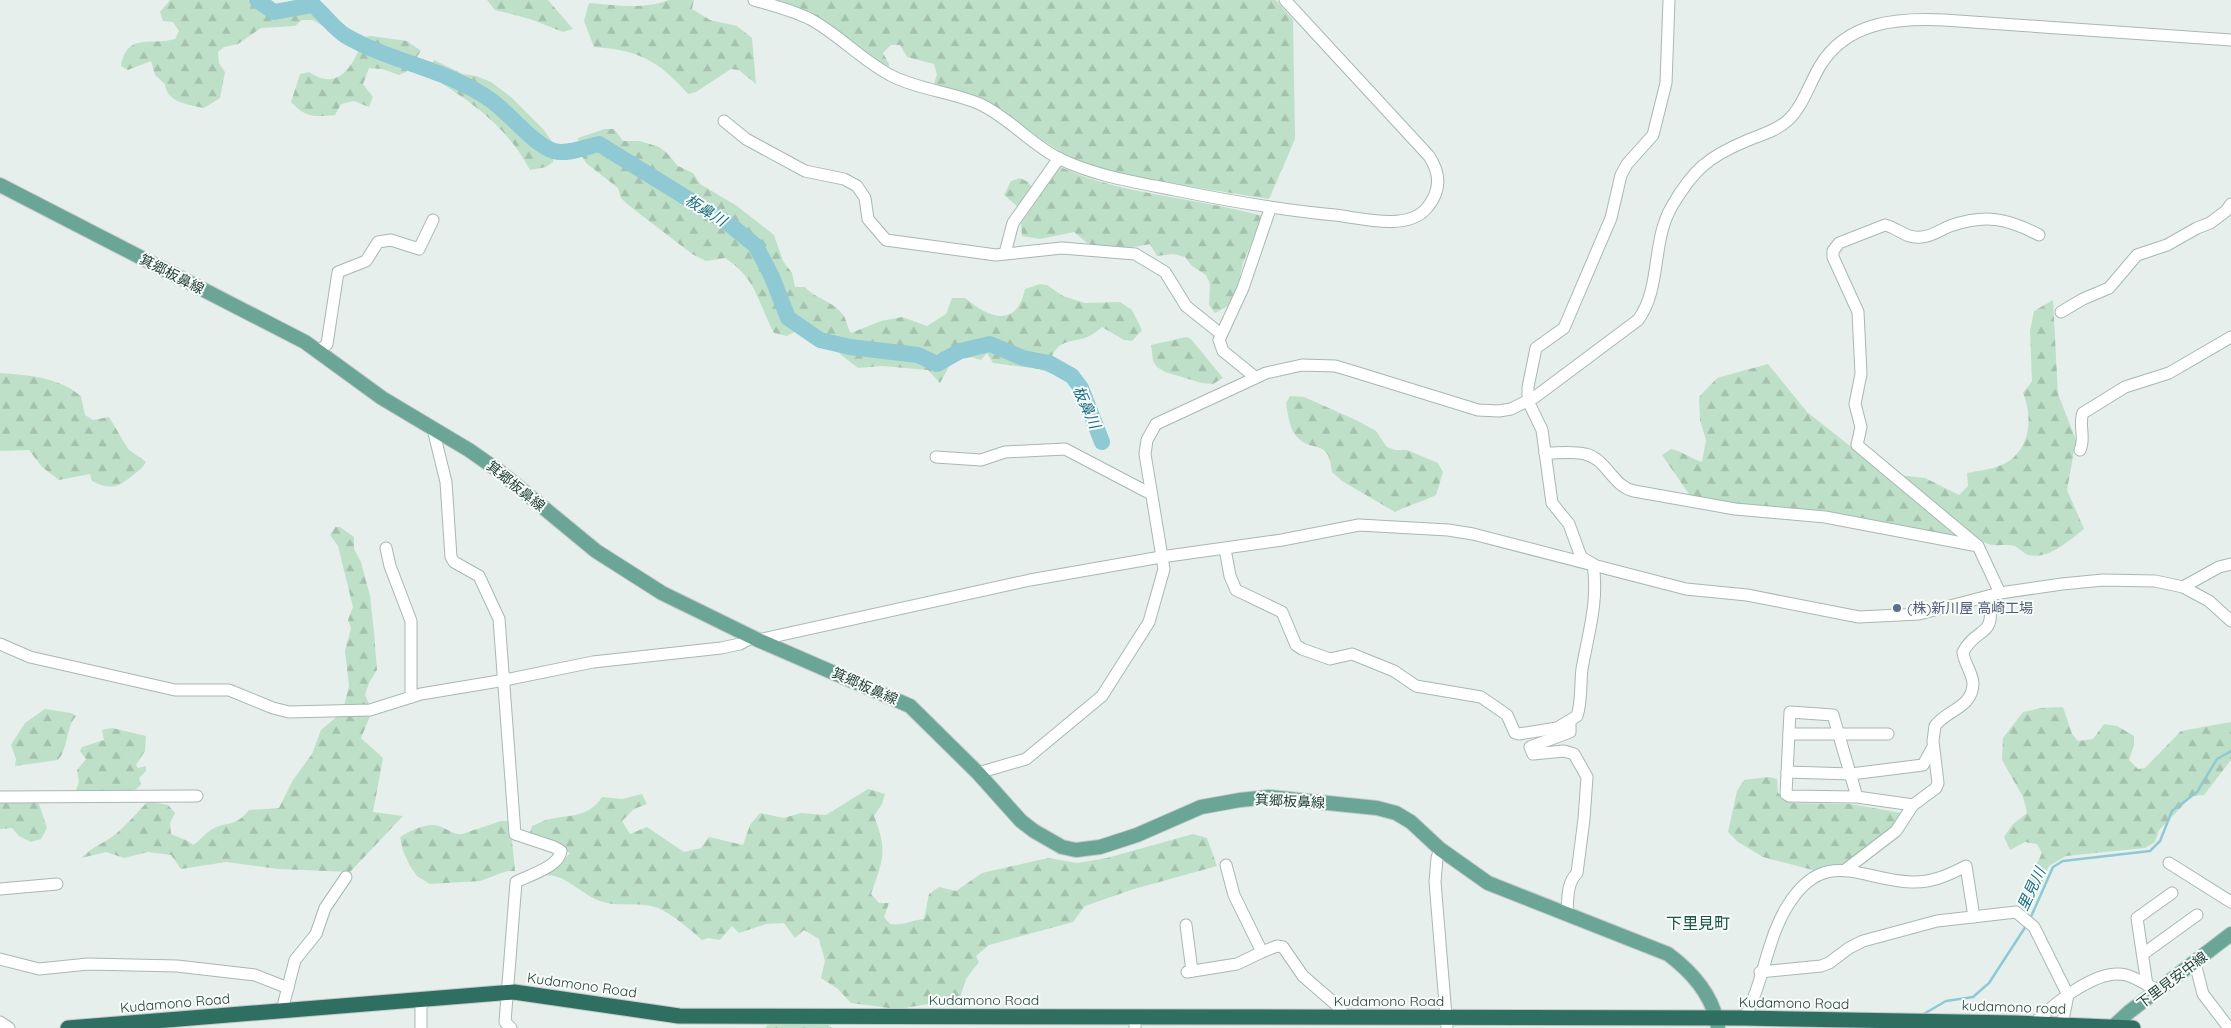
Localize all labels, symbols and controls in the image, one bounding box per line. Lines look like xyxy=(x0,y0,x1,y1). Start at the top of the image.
water label: 板鼻川 xyxy=(682,190,732,231)
street label: 箕郷板鼻線 xyxy=(137,250,207,298)
water label: 板鼻川 xyxy=(1069,383,1106,433)
street label: 箕郷板鼻線 xyxy=(483,457,549,515)
place label: (株)新川屋 高崎工場 xyxy=(1907,599,2033,617)
marker: (株)新川屋 高崎工場 xyxy=(1891,602,1903,614)
street label: 箕郷板鼻線 xyxy=(829,664,901,708)
street label: 箕郷板鼻線 xyxy=(1255,790,1325,812)
water label: 里見川 xyxy=(2013,863,2050,913)
district label: 下里見町 xyxy=(1666,913,1730,933)
street label: 下里見安中線 xyxy=(2133,948,2211,1012)
street label: Kudamono Road xyxy=(526,968,638,1002)
street label: Kudamono Road xyxy=(119,989,231,1017)
street label: Kudamono Road xyxy=(929,991,1039,1009)
street label: Kudamono Road xyxy=(1334,992,1444,1010)
street label: Kudamono Road xyxy=(1739,993,1849,1013)
street label: kudamono road xyxy=(1961,996,2067,1018)

